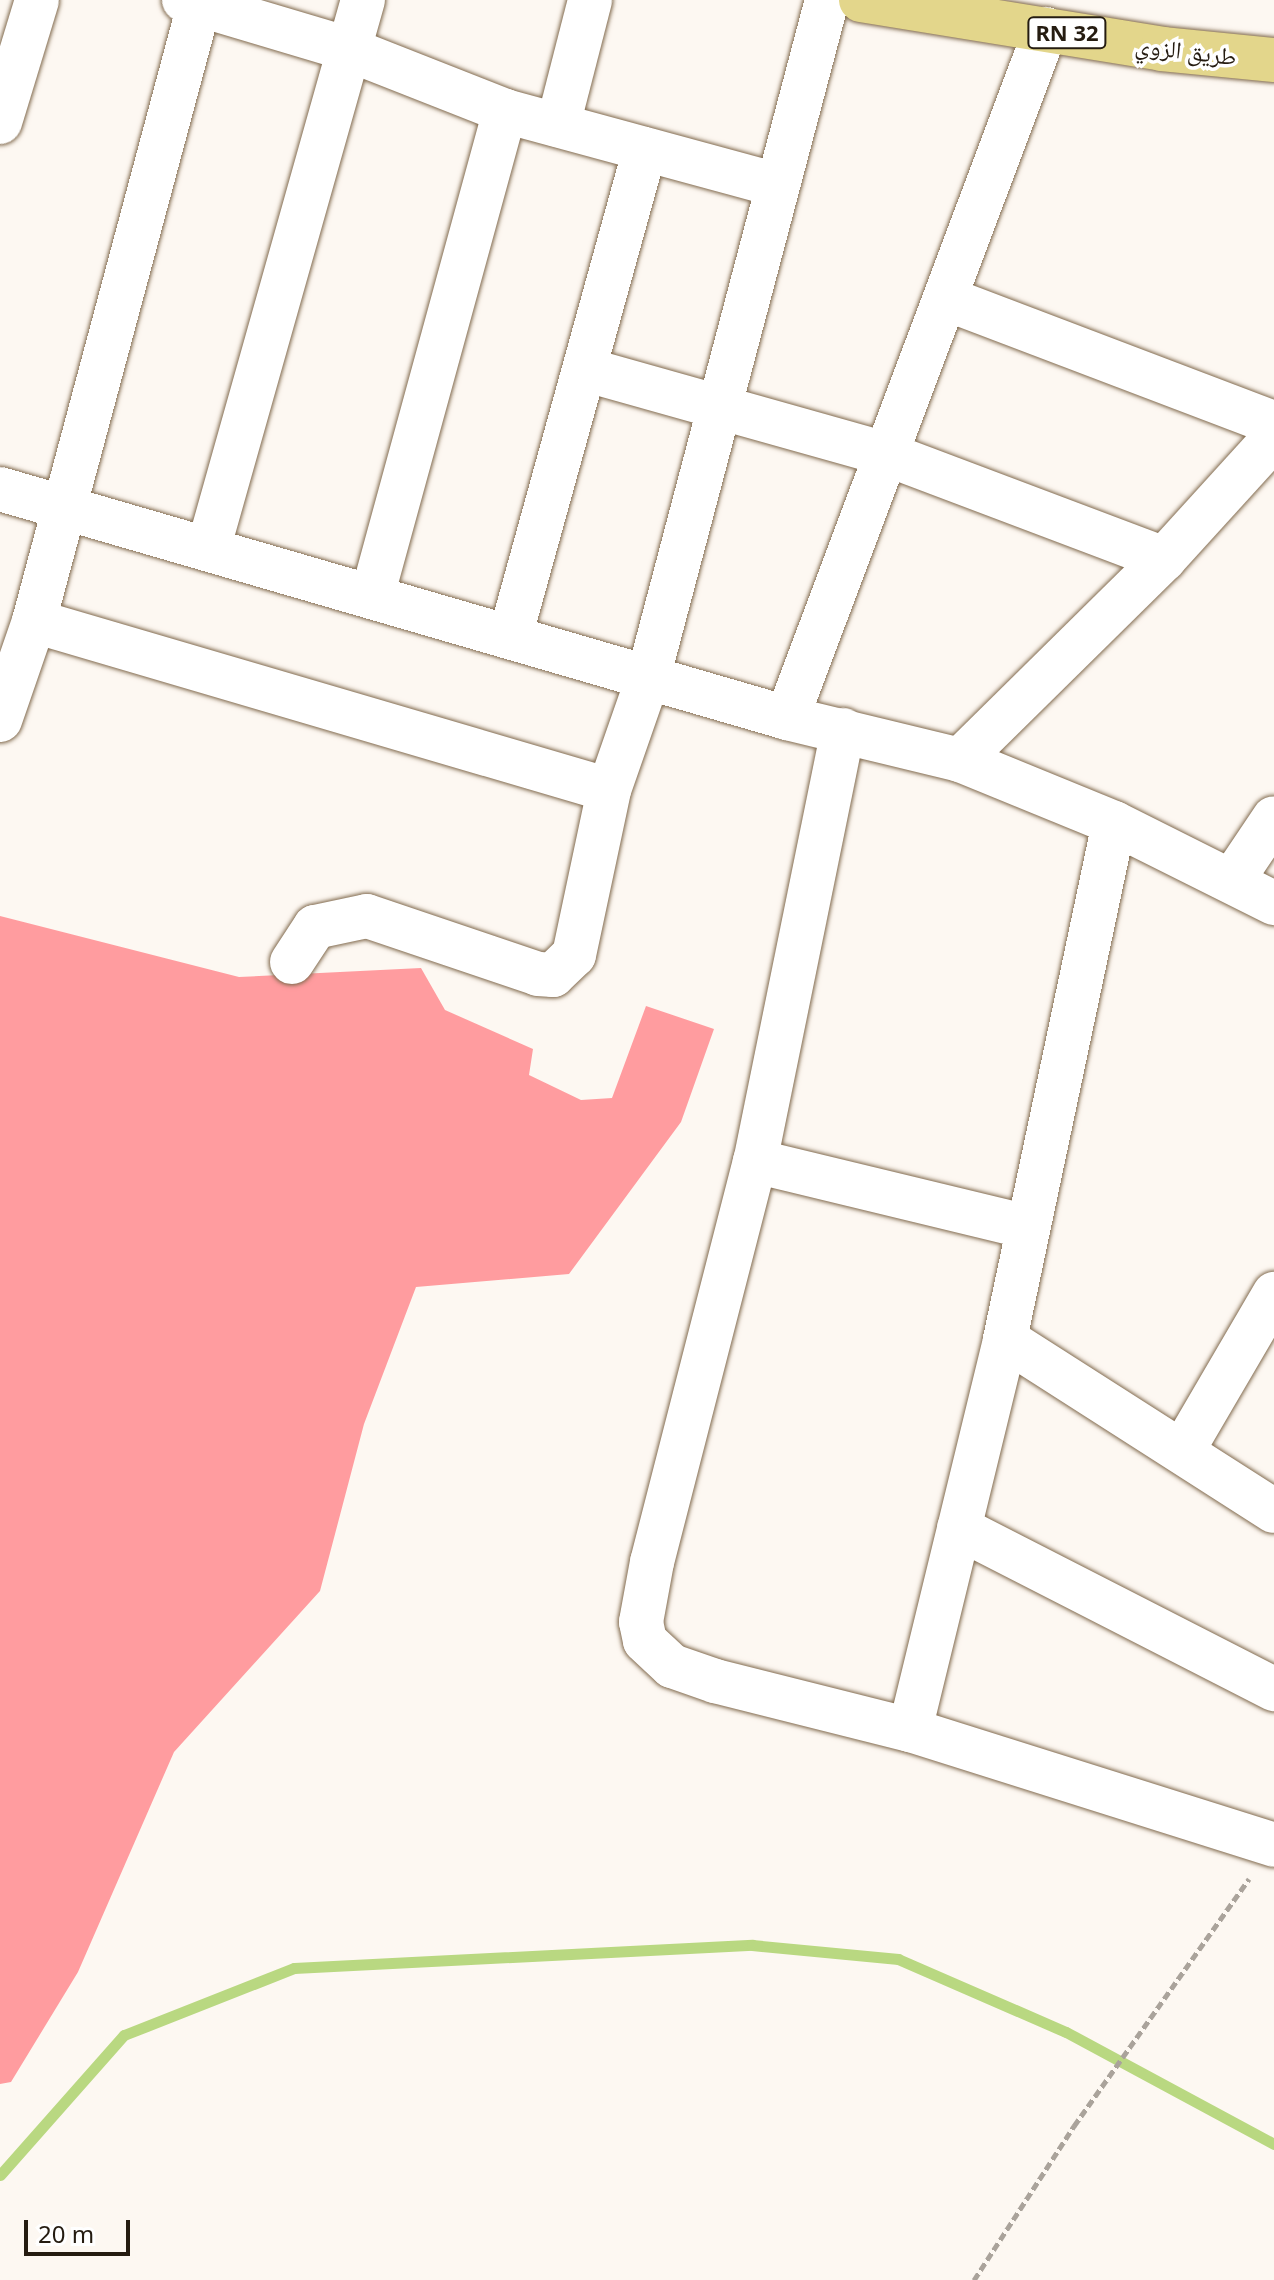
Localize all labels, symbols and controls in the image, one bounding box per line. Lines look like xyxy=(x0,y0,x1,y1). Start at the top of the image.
road number: RN 32 xyxy=(1027,15,1107,51)
street label: طريق الزوي xyxy=(1134,29,1238,71)
scale bar xyxy=(28,2204,134,2254)
text: 20 m xyxy=(38,2217,94,2250)

